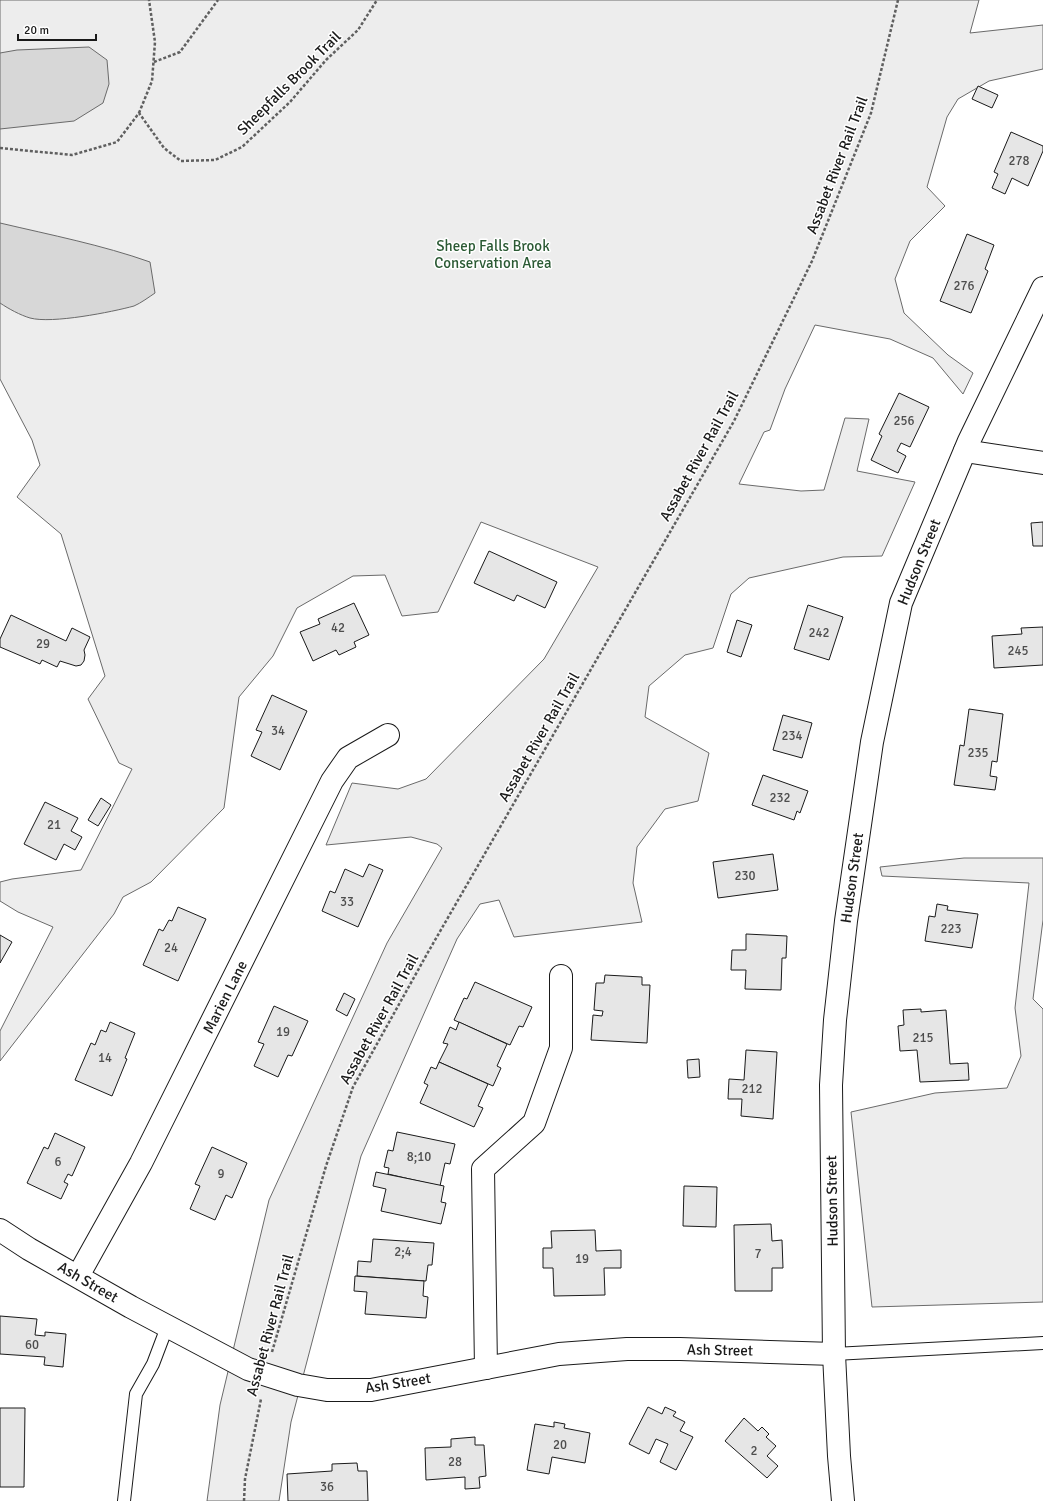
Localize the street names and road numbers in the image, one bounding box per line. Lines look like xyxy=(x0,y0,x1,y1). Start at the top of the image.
street label: Sheepfalls Brook Trail xyxy=(233,27,345,139)
street label: Assabet River Rail Trail xyxy=(802,94,872,236)
street label: Assabet River Rail Trail xyxy=(656,388,742,524)
street label: Hudson Street xyxy=(894,516,944,608)
street label: Assabet River Rail Trail xyxy=(495,669,583,805)
street label: Hudson Street xyxy=(837,832,867,924)
street label: Assabet River Rail Trail xyxy=(336,951,422,1087)
street label: Marien Lane xyxy=(199,957,251,1037)
street label: Hudson Street xyxy=(822,1155,842,1247)
street label: Assabet River Rail Trail xyxy=(242,1252,298,1398)
street label: Ash Street xyxy=(55,1258,121,1306)
street label: Ash Street xyxy=(687,1340,753,1360)
street label: Ash Street xyxy=(364,1369,432,1397)

